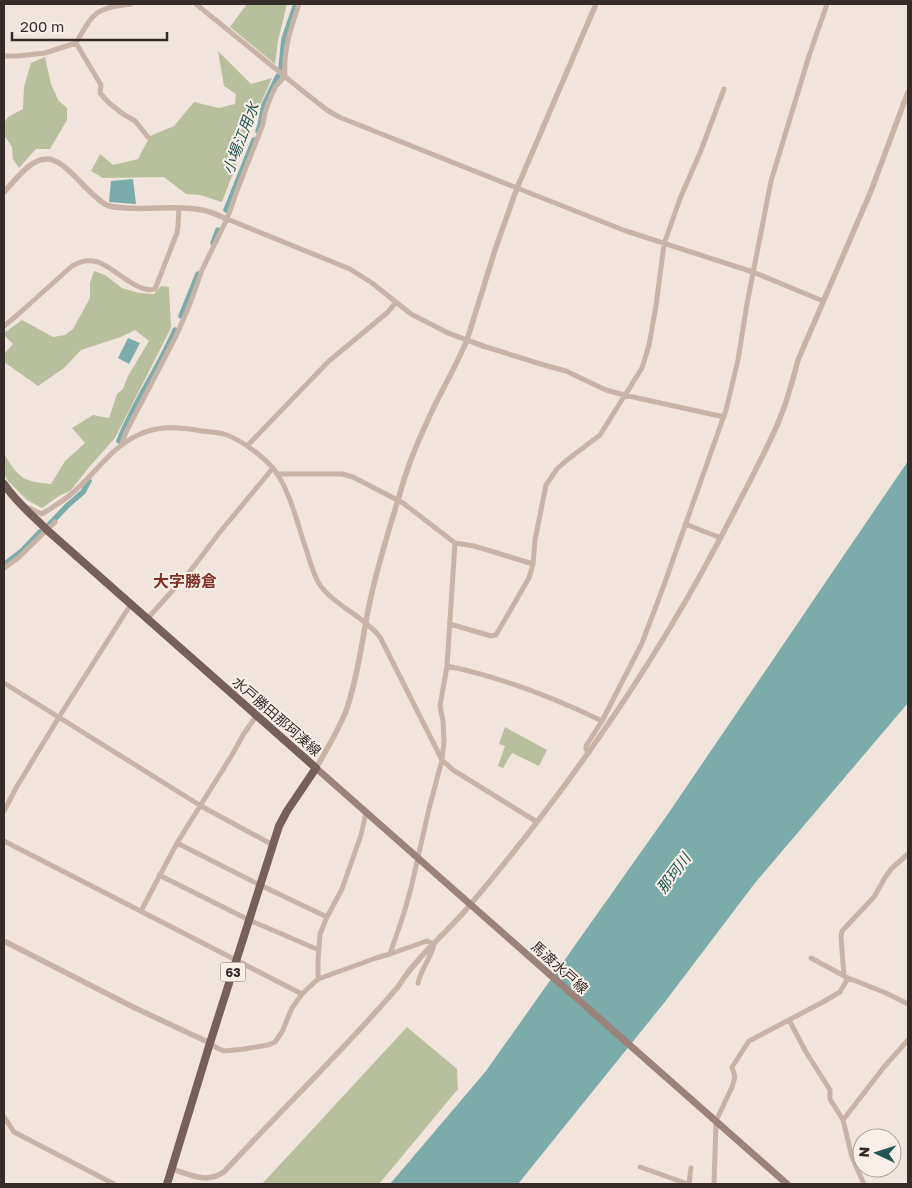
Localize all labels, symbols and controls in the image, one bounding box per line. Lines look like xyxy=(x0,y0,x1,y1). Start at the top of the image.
scale bar xyxy=(12,10,168,42)
text: 200 m xyxy=(20,17,64,35)
water label: 小場江用水 xyxy=(218,98,263,176)
district label: 大字勝倉 xyxy=(153,571,217,591)
street label: 水戸勝田那珂湊線 xyxy=(229,673,325,759)
water label: 那珂川 xyxy=(652,848,695,896)
street label: 馬渡水戸線 xyxy=(528,937,592,997)
road number: 63 xyxy=(220,962,246,982)
north arrow xyxy=(852,1128,902,1178)
text: N xyxy=(855,1146,872,1158)

